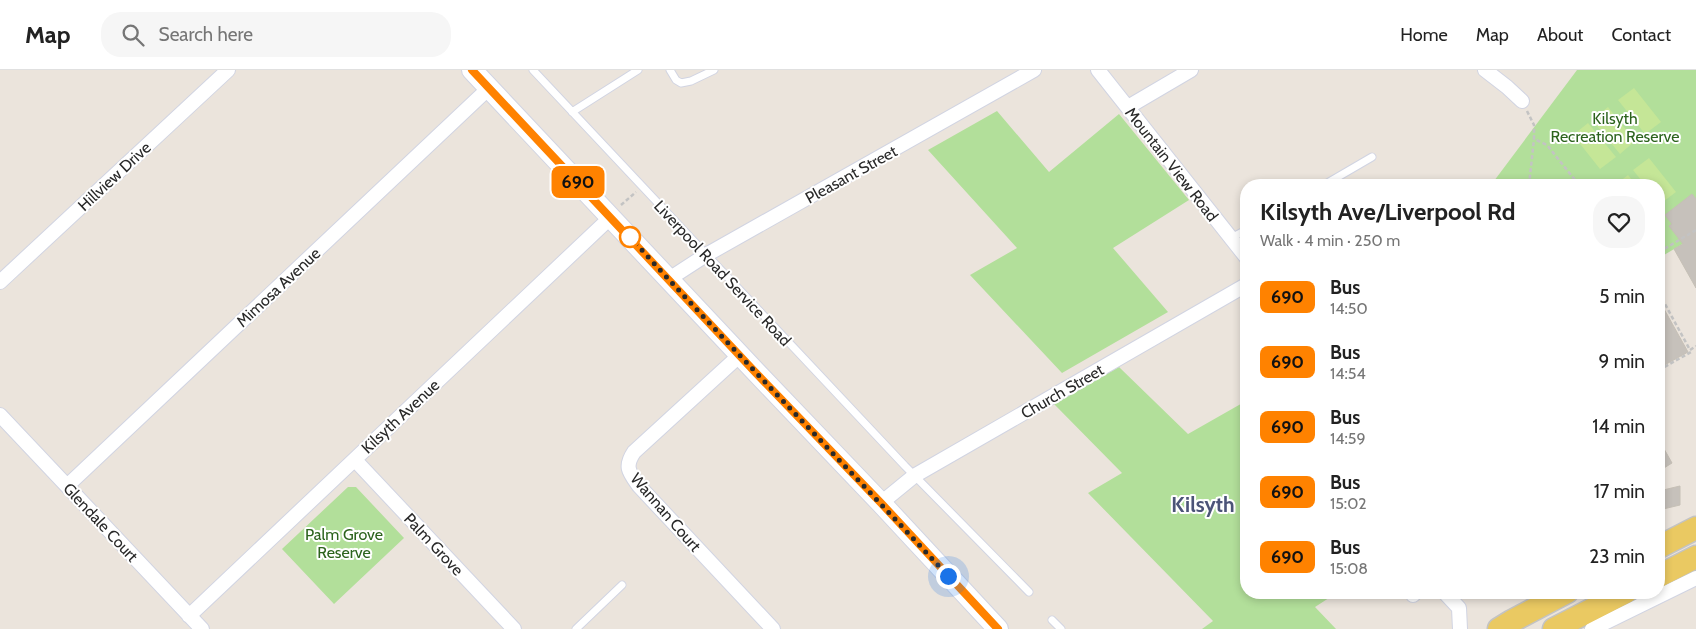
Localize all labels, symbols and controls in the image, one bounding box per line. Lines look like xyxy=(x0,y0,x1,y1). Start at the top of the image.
search box xyxy=(101,12,451,57)
text: Map xyxy=(25,20,71,49)
icon: search xyxy=(119,21,147,49)
text: Search here xyxy=(159,23,253,46)
text: Home xyxy=(1400,24,1448,46)
text: Map xyxy=(1476,24,1509,46)
text: About xyxy=(1537,24,1583,46)
text: Contact xyxy=(1611,24,1671,46)
street label: Mountain View Road xyxy=(1121,103,1222,225)
park label: Kilsyth Recreation Reserve xyxy=(1551,109,1679,146)
street label: Hillview Drive xyxy=(74,138,155,215)
street label: Pleasant Street xyxy=(802,141,901,207)
line badge: 690 xyxy=(549,166,607,198)
text: 690 xyxy=(562,171,594,193)
button: heart xyxy=(1593,196,1645,248)
street label: Liverpool Road Service Road xyxy=(650,197,795,350)
text: Kilsyth Ave/Liverpool Rd xyxy=(1260,197,1515,226)
unlabelled marker xyxy=(619,226,641,248)
text: Walk · 4 min · 250 m xyxy=(1260,231,1400,250)
street label: Mimosa Avenue xyxy=(232,244,324,331)
text: Bus xyxy=(1330,276,1360,299)
text: 5 min xyxy=(1599,285,1645,308)
text: 690 xyxy=(1271,286,1304,308)
text: 14:50 xyxy=(1330,299,1368,318)
text: Bus xyxy=(1330,341,1360,364)
text: 9 min xyxy=(1599,350,1645,373)
text: 690 xyxy=(1271,351,1304,373)
street label: Church Street xyxy=(1017,360,1108,423)
text: 14:54 xyxy=(1330,364,1366,383)
street label: Kilsyth Avenue xyxy=(357,375,443,457)
text: Bus xyxy=(1330,406,1360,429)
text: 14 min xyxy=(1592,415,1645,438)
text: 690 xyxy=(1271,416,1304,438)
text: 14:59 xyxy=(1330,429,1366,448)
street label: Wannan Court xyxy=(626,469,705,556)
text: Bus xyxy=(1330,471,1360,494)
street label: Glendale Court xyxy=(59,479,142,566)
text: 17 min xyxy=(1594,480,1645,503)
text: 690 xyxy=(1271,481,1304,503)
district label: Kilsyth xyxy=(1171,492,1235,517)
text: 15:02 xyxy=(1330,494,1367,513)
street label: Palm Grove xyxy=(400,509,467,579)
park label: Palm Grove Reserve xyxy=(305,525,383,562)
text: Bus xyxy=(1330,536,1360,559)
text: 23 min xyxy=(1589,545,1645,568)
text: 690 xyxy=(1271,546,1304,568)
text: 15:08 xyxy=(1330,559,1368,578)
your location xyxy=(936,564,961,589)

